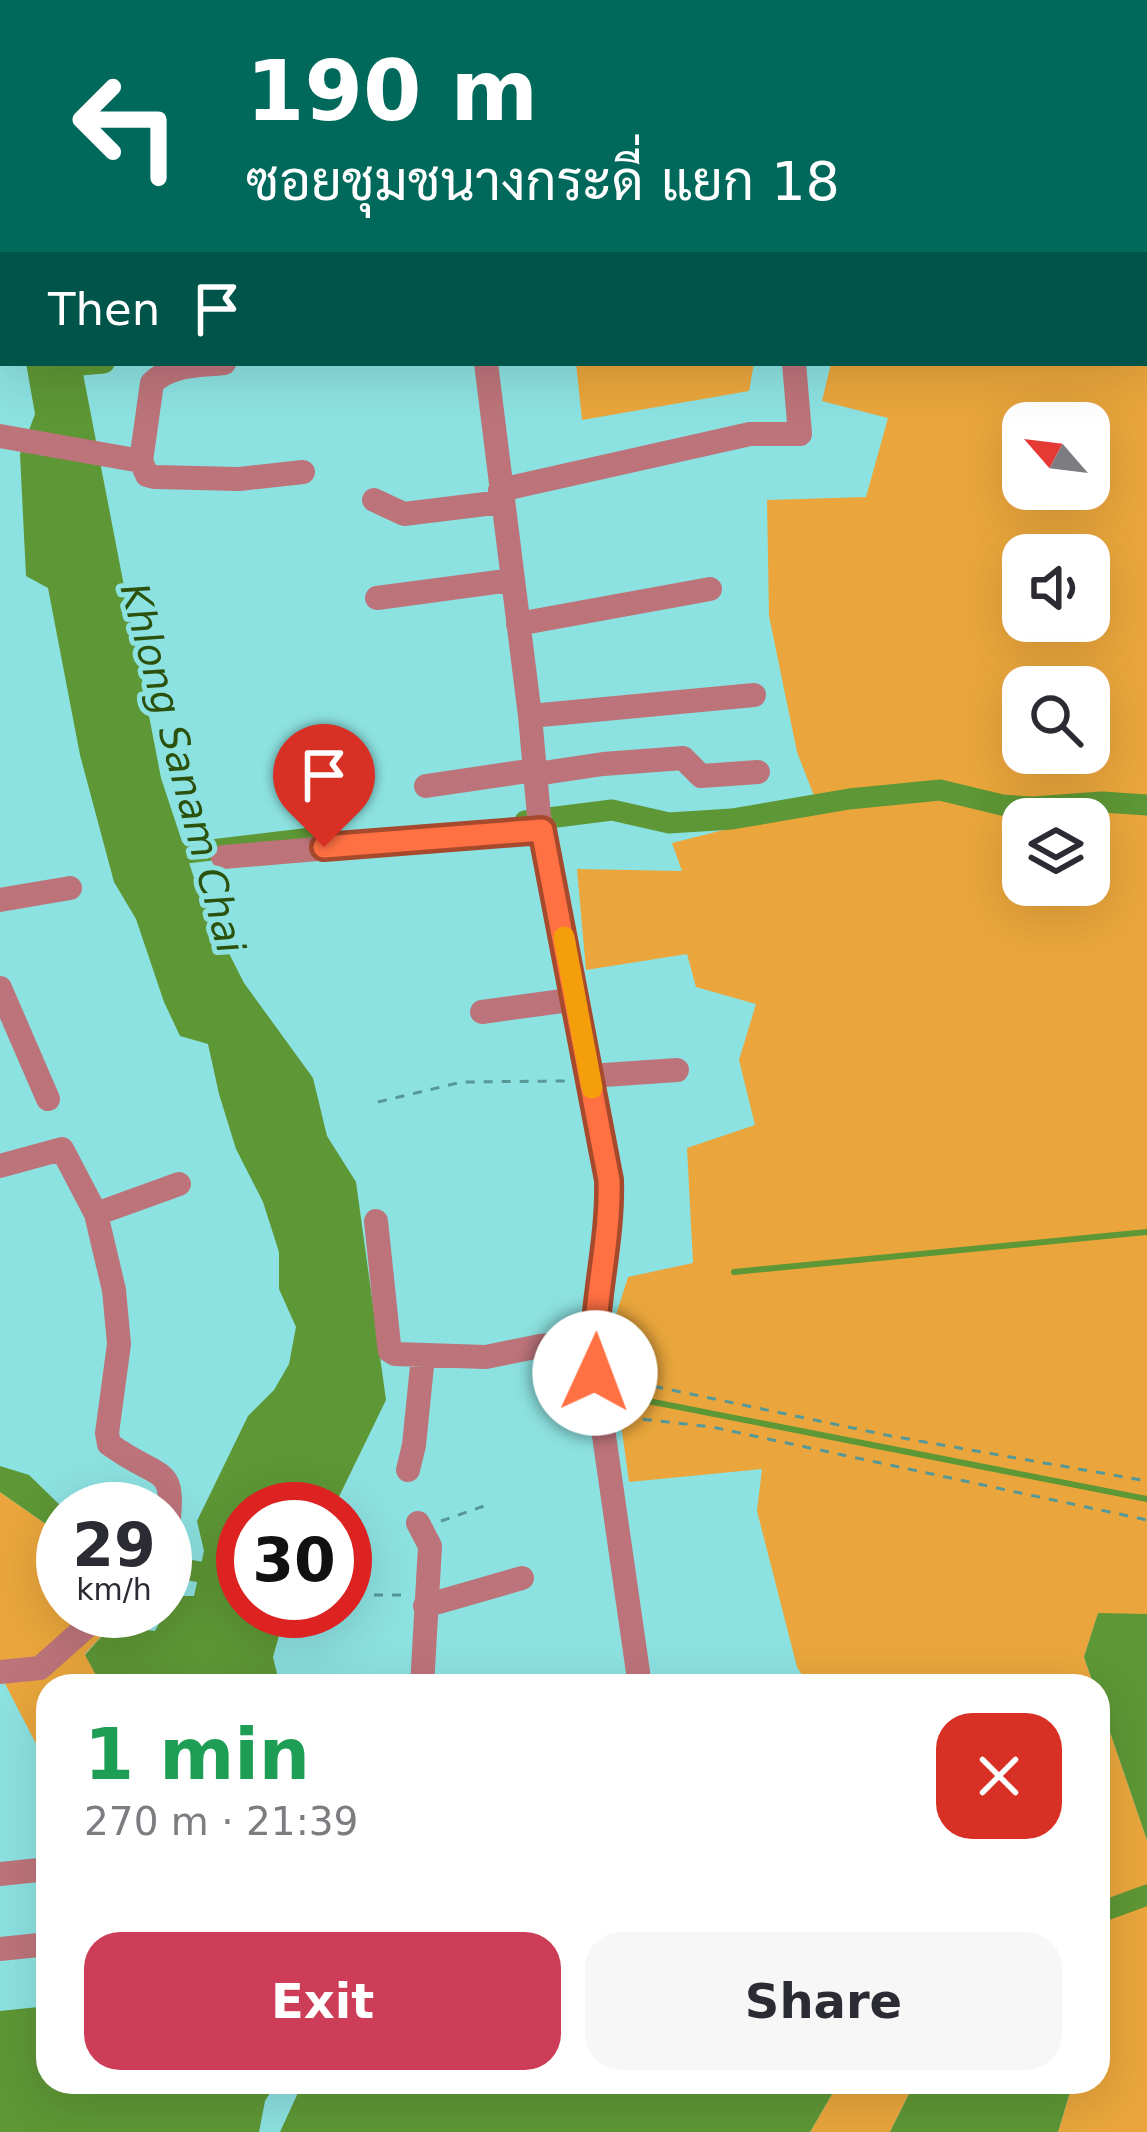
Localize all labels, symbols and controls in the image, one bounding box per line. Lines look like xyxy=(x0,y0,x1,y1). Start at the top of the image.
text: 190 m xyxy=(246,42,538,140)
icon: left xyxy=(48,48,204,204)
text: ซอยชุมชนางกระดี่ แยก 18 xyxy=(246,150,840,213)
icon: arrive xyxy=(184,276,250,342)
text: Then xyxy=(48,283,160,336)
north arrow xyxy=(1002,402,1110,510)
map controls xyxy=(1002,402,1110,906)
button: sound xyxy=(1002,534,1110,642)
water label: Khlong Sanam Chai xyxy=(111,578,254,958)
button: search xyxy=(1002,666,1110,774)
pin xyxy=(273,724,375,847)
icon: arrive xyxy=(291,742,357,808)
button: layers xyxy=(1002,798,1110,906)
position arrow xyxy=(532,1310,658,1436)
speed limit sign: 30 xyxy=(216,1482,372,1638)
text: 29 xyxy=(72,1510,156,1580)
text: km/h xyxy=(76,1572,152,1607)
text: 1 min xyxy=(84,1712,310,1796)
button: close xyxy=(936,1713,1062,1839)
text: 270 m · 21:39 xyxy=(84,1799,358,1844)
button: Exit xyxy=(84,1932,561,2070)
button: Share xyxy=(585,1932,1062,2070)

